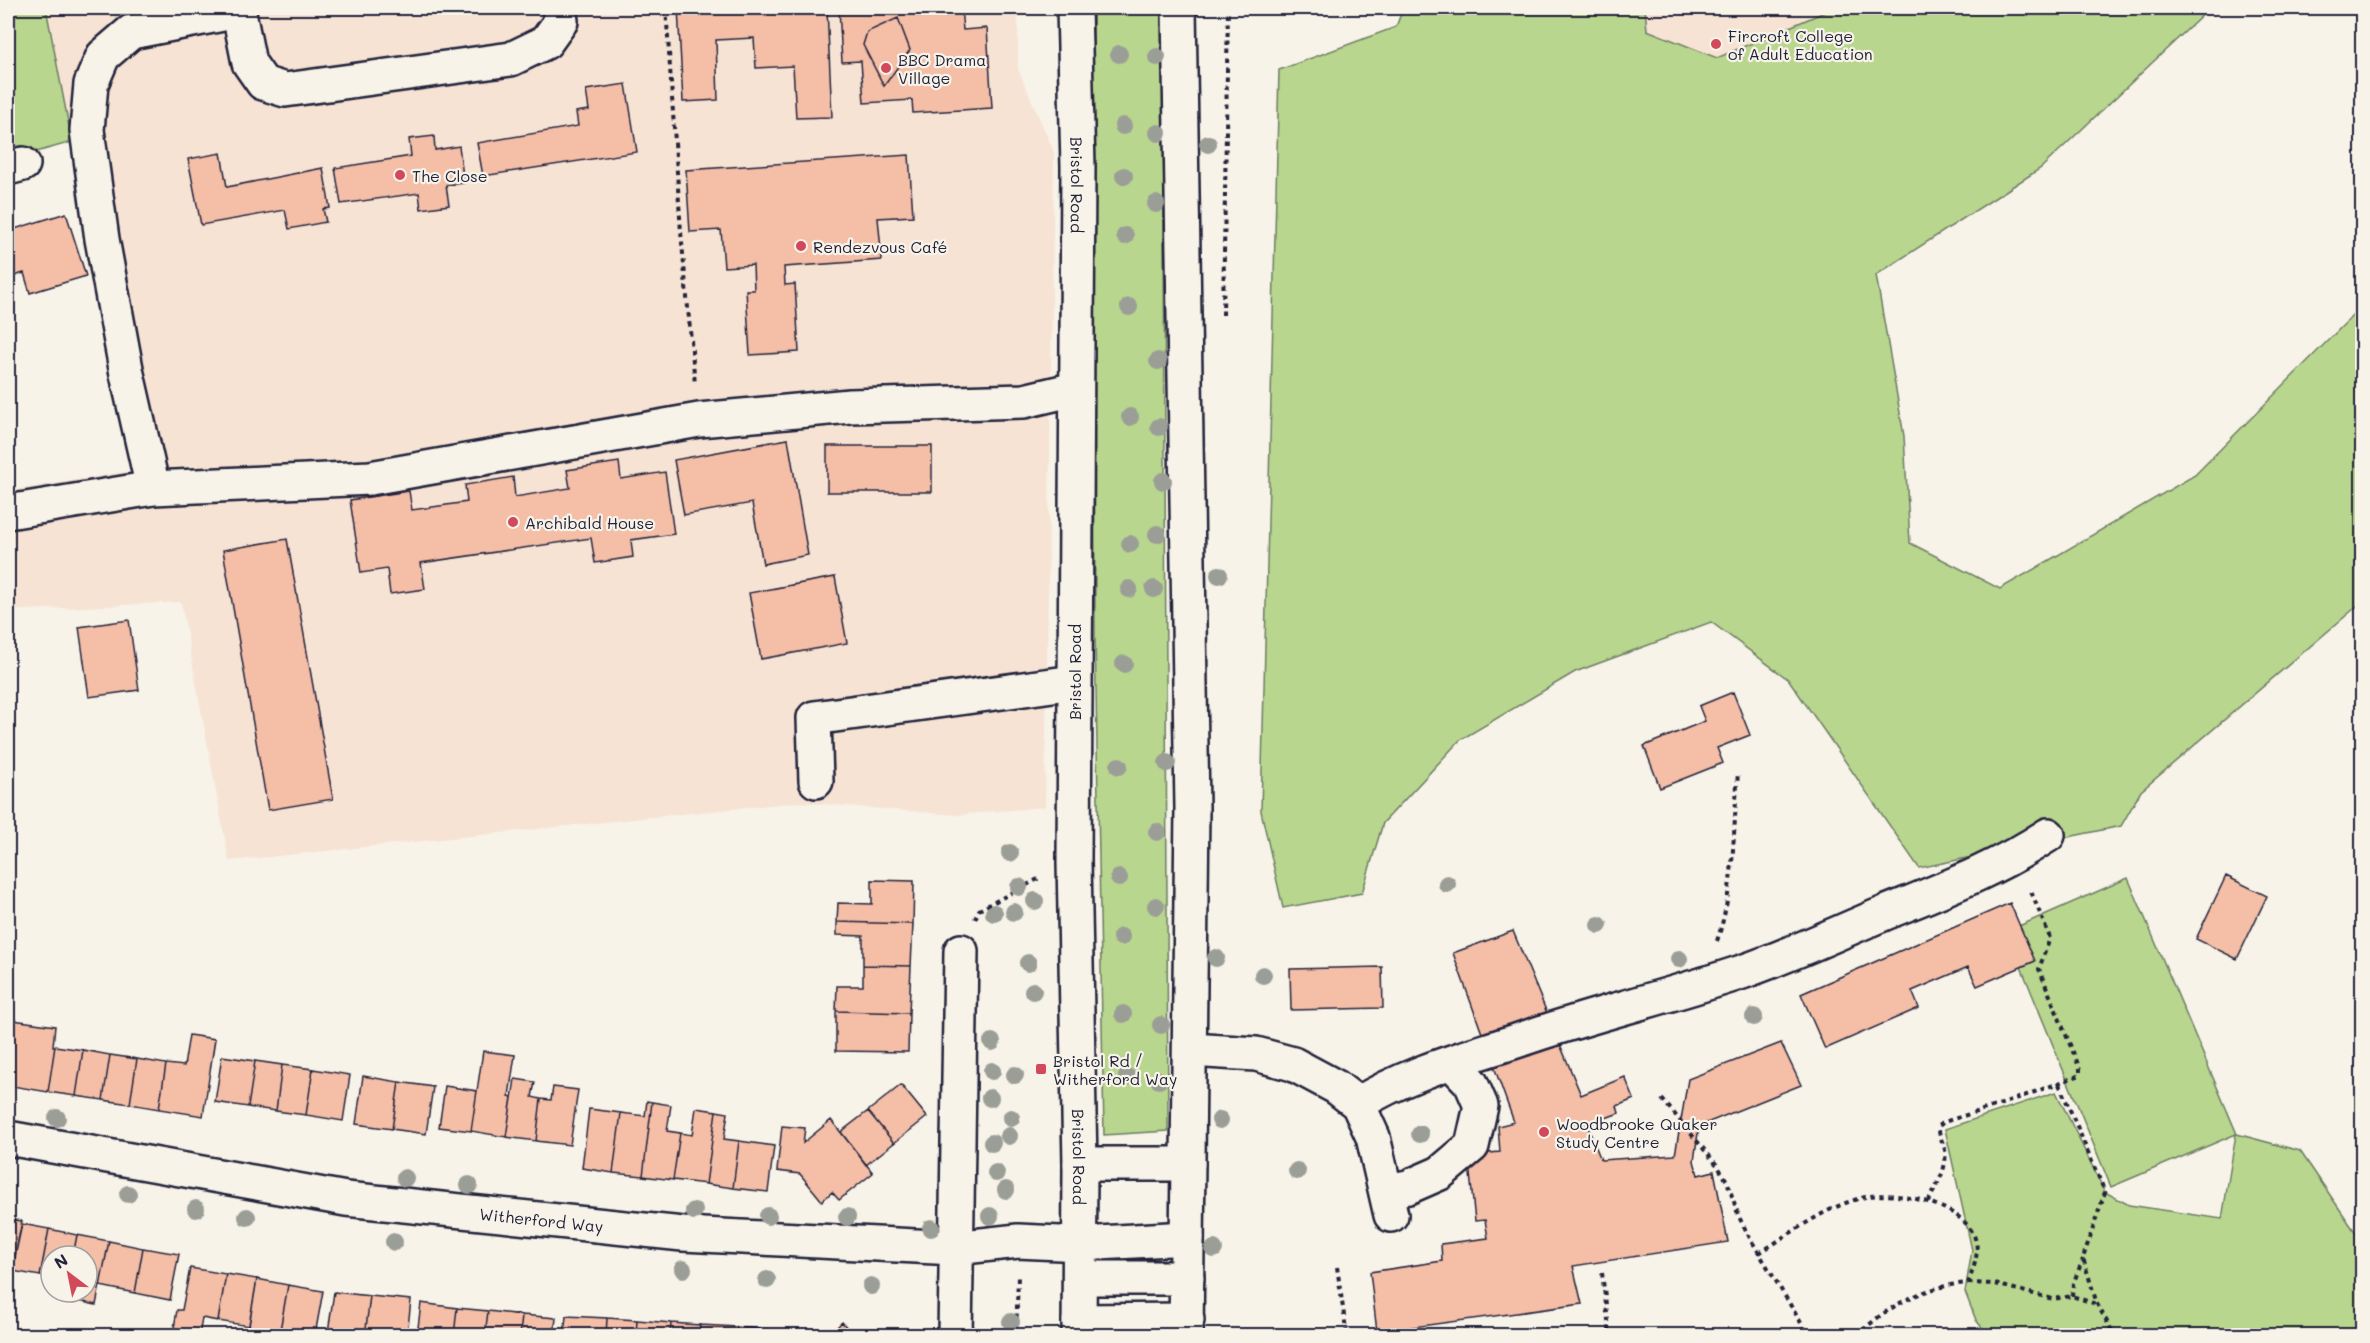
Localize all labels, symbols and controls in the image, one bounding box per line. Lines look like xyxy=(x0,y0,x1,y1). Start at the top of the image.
place label: Fircroft College of Adult Education xyxy=(1728,25,1873,64)
marker: Fircroft College of Adult Education xyxy=(1709,37,1723,51)
place label: BBC Drama Village xyxy=(898,49,986,88)
marker: BBC Drama Village xyxy=(879,61,893,75)
street label: Bristol Road xyxy=(1067,137,1089,233)
place label: The Close xyxy=(412,165,488,186)
marker: The Close xyxy=(393,168,407,182)
place label: Rendezvous Café xyxy=(813,236,947,257)
marker: Rendezvous Café xyxy=(794,239,808,253)
place label: Archibald House xyxy=(525,512,654,533)
marker: Archibald House xyxy=(506,515,520,529)
street label: Bristol Road xyxy=(1064,624,1085,720)
place label: Bristol Rd / Witherford Way xyxy=(1053,1050,1177,1089)
marker: Bristol Rd / Witherford Way xyxy=(1034,1062,1048,1076)
street label: Bristol Road xyxy=(1068,1109,1091,1205)
place label: Woodbrooke Quaker Study Centre xyxy=(1556,1113,1718,1152)
marker: Woodbrooke Quaker Study Centre xyxy=(1537,1125,1551,1139)
street label: Witherford Way xyxy=(479,1202,604,1236)
north arrow xyxy=(39,1244,99,1304)
text: N xyxy=(50,1249,72,1273)

